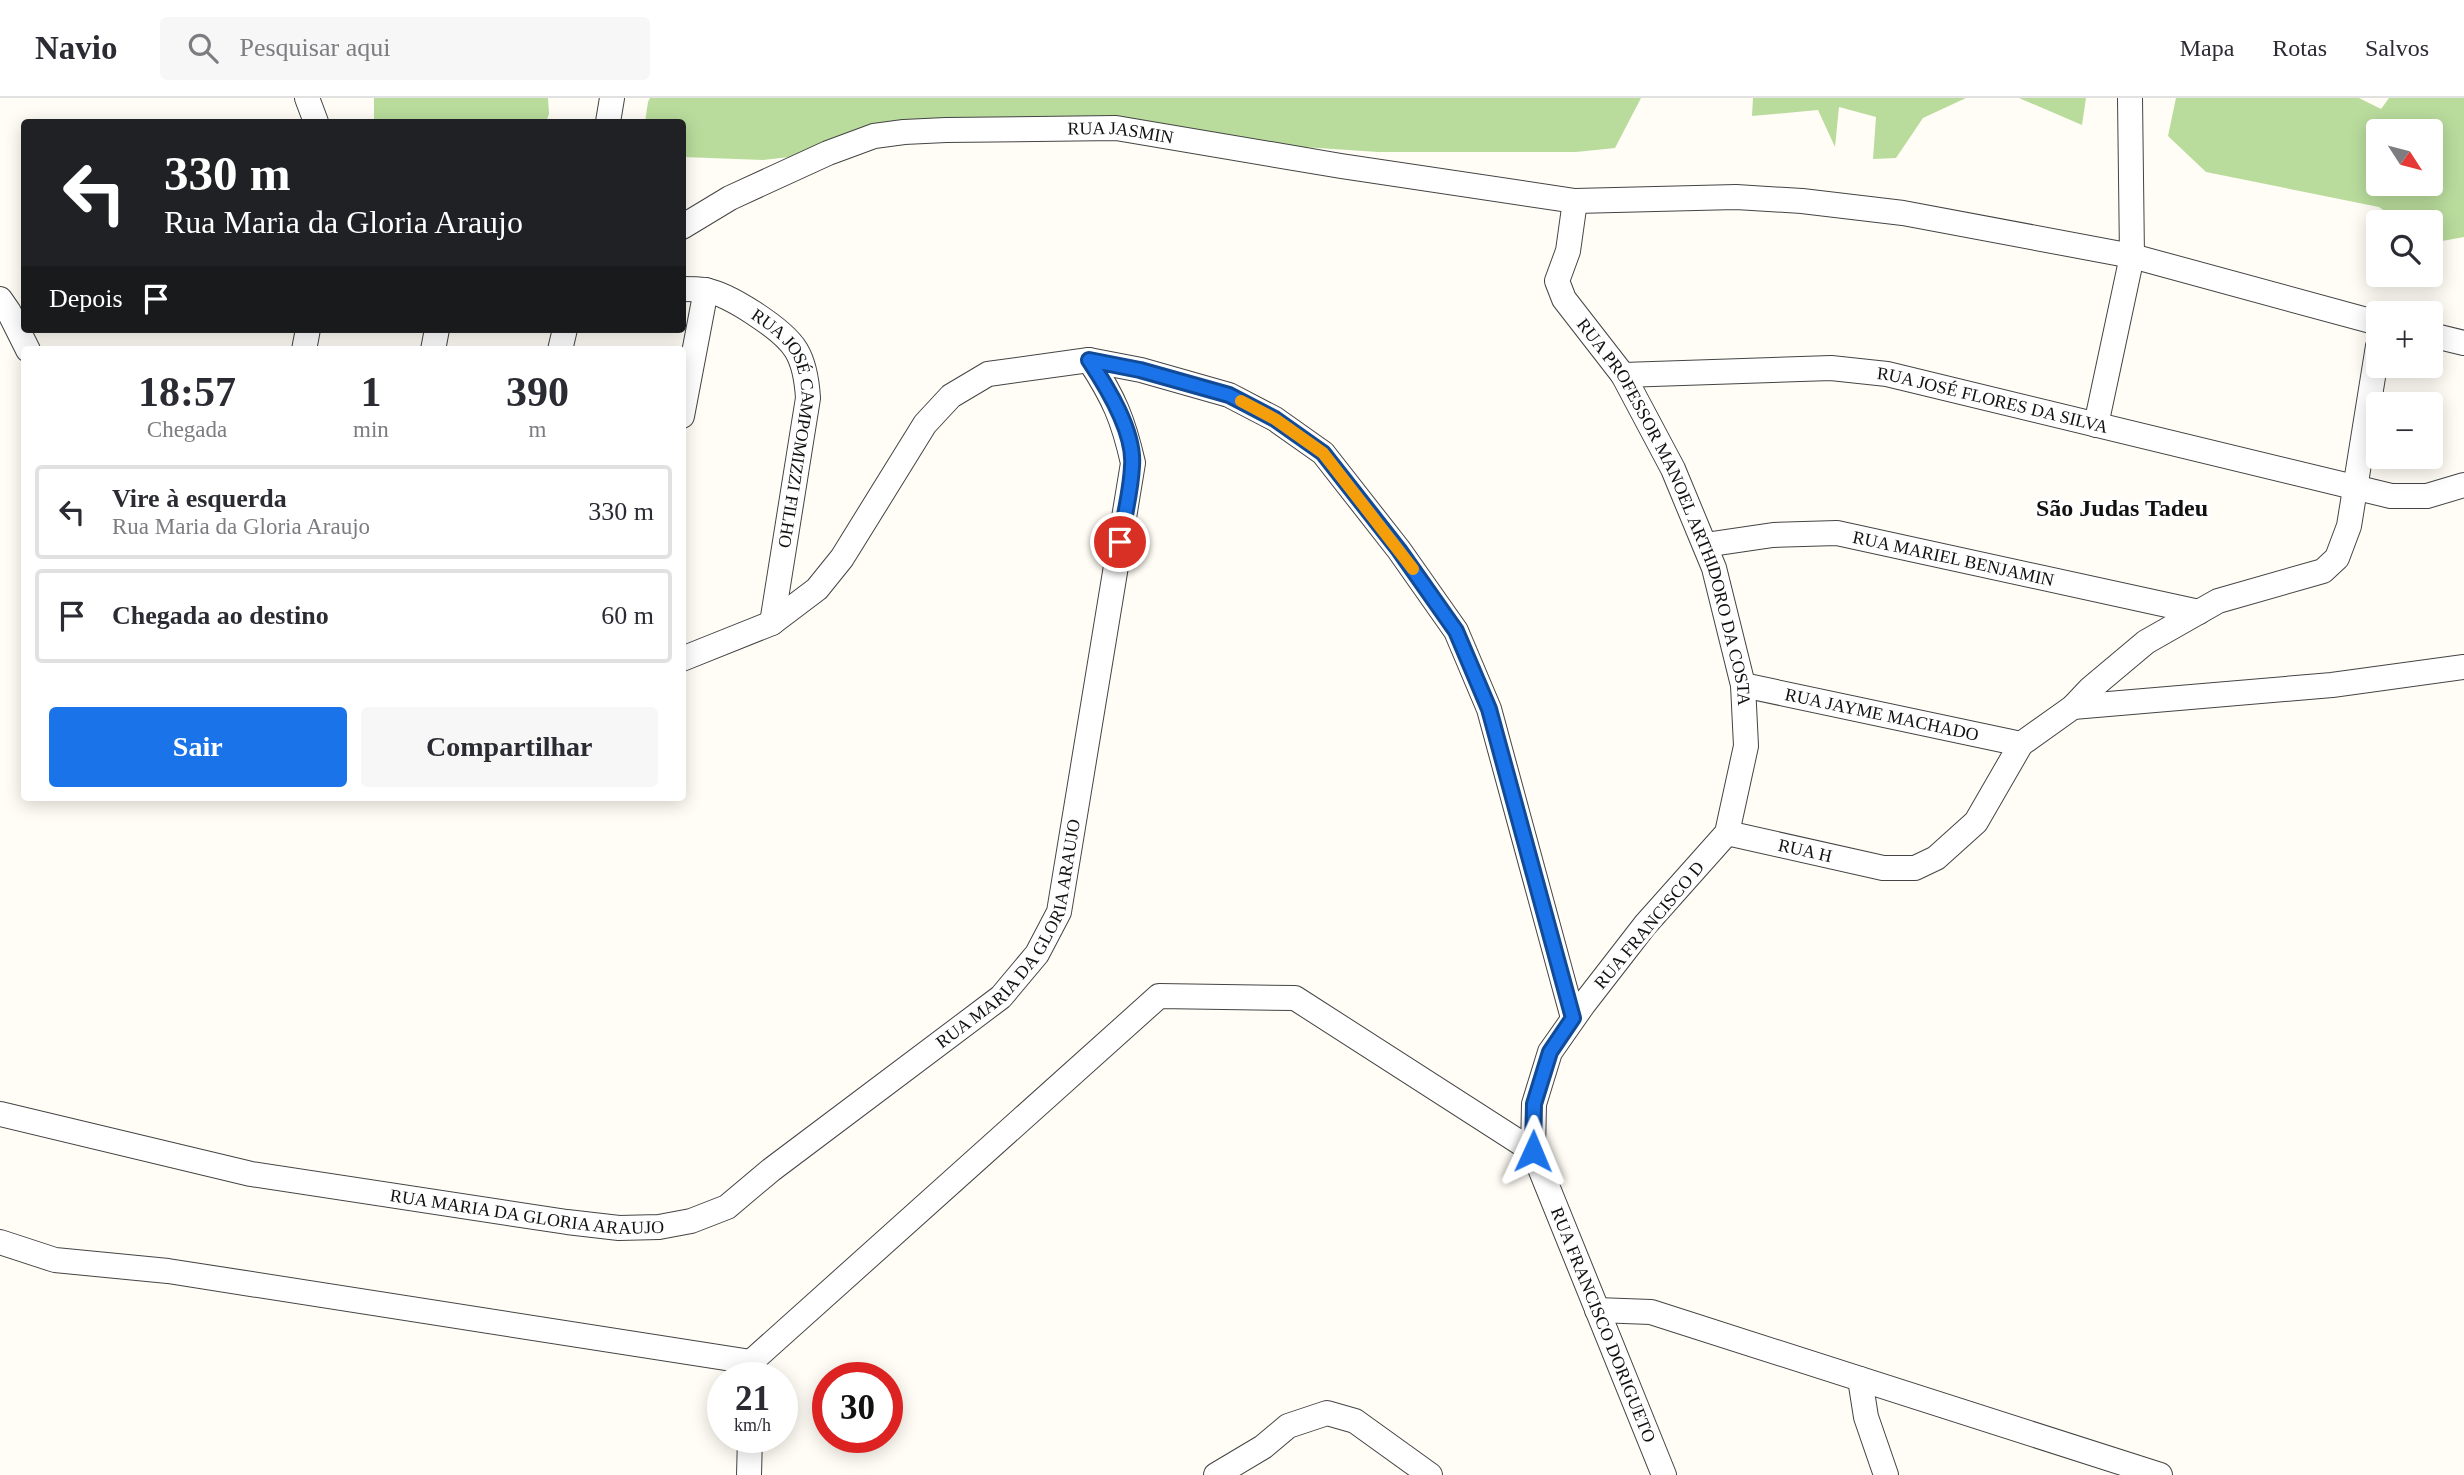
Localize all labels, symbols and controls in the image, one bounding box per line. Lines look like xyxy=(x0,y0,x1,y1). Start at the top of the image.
search box xyxy=(160,17,650,80)
icon: search xyxy=(184,29,222,67)
text: Navio xyxy=(35,30,118,66)
text: Pesquisar aqui xyxy=(240,33,390,62)
text: Mapa xyxy=(2180,35,2234,61)
text: Rotas xyxy=(2272,35,2327,61)
text: Salvos xyxy=(2365,35,2429,61)
street label: RUA JASMIN xyxy=(1067,118,1175,148)
north arrow xyxy=(2366,119,2443,196)
map controls xyxy=(2366,119,2443,469)
text: 330 m xyxy=(164,146,291,201)
icon: left xyxy=(49,147,140,238)
text: Rua Maria da Gloria Araujo xyxy=(164,204,523,240)
button: search xyxy=(2366,210,2443,287)
icon: arrive xyxy=(137,280,175,318)
text: Depois xyxy=(49,284,123,313)
button: + xyxy=(2366,301,2443,378)
street label: RUA JOSÉ CAMPOMIZZI FILHO xyxy=(748,304,818,549)
street label: RUA PROFESSOR MANOEL ARTHIDORO DA COSTA xyxy=(1573,315,1754,706)
street label: RUA JOSÉ FLORES DA SILVA xyxy=(1876,363,2110,437)
text: 18:57 xyxy=(138,369,236,415)
text: 1 xyxy=(360,369,381,415)
text: 390 xyxy=(506,369,569,415)
button: − xyxy=(2366,392,2443,469)
text: Chegada xyxy=(147,417,227,442)
text: min xyxy=(353,417,389,442)
text: m xyxy=(528,417,546,442)
text: Vire à esquerda xyxy=(112,484,287,513)
icon: left xyxy=(53,493,91,531)
district label: São Judas Tadeu xyxy=(2036,495,2208,521)
text: 330 m xyxy=(588,497,654,526)
pin xyxy=(1090,512,1150,572)
text: Rua Maria da Gloria Araujo xyxy=(112,514,370,539)
icon: arrive xyxy=(1101,523,1139,561)
street label: RUA MARIEL BENJAMIN xyxy=(1851,527,2056,590)
icon: arrive xyxy=(53,597,91,635)
text: Chegada ao destino xyxy=(112,601,329,630)
text: 60 m xyxy=(601,601,654,630)
street label: RUA JAYME MACHADO xyxy=(1783,684,1981,745)
button: Sair xyxy=(49,707,347,787)
button: Compartilhar xyxy=(361,707,658,787)
street label: RUA MARIA DA GLORIA ARAUJO xyxy=(932,818,1084,1052)
street label: RUA H xyxy=(1776,835,1834,866)
street label: RUA FRANCISCO D xyxy=(1590,857,1708,993)
position arrow xyxy=(1496,1114,1570,1188)
street label: RUA MARIA DA GLORIA ARAUJO xyxy=(389,1185,664,1238)
street label: RUA FRANCISCO DORIGUETO xyxy=(1547,1204,1660,1445)
speed limit sign: 30 xyxy=(812,1362,903,1453)
text: 21 xyxy=(735,1379,770,1418)
text: km/h xyxy=(734,1415,771,1435)

